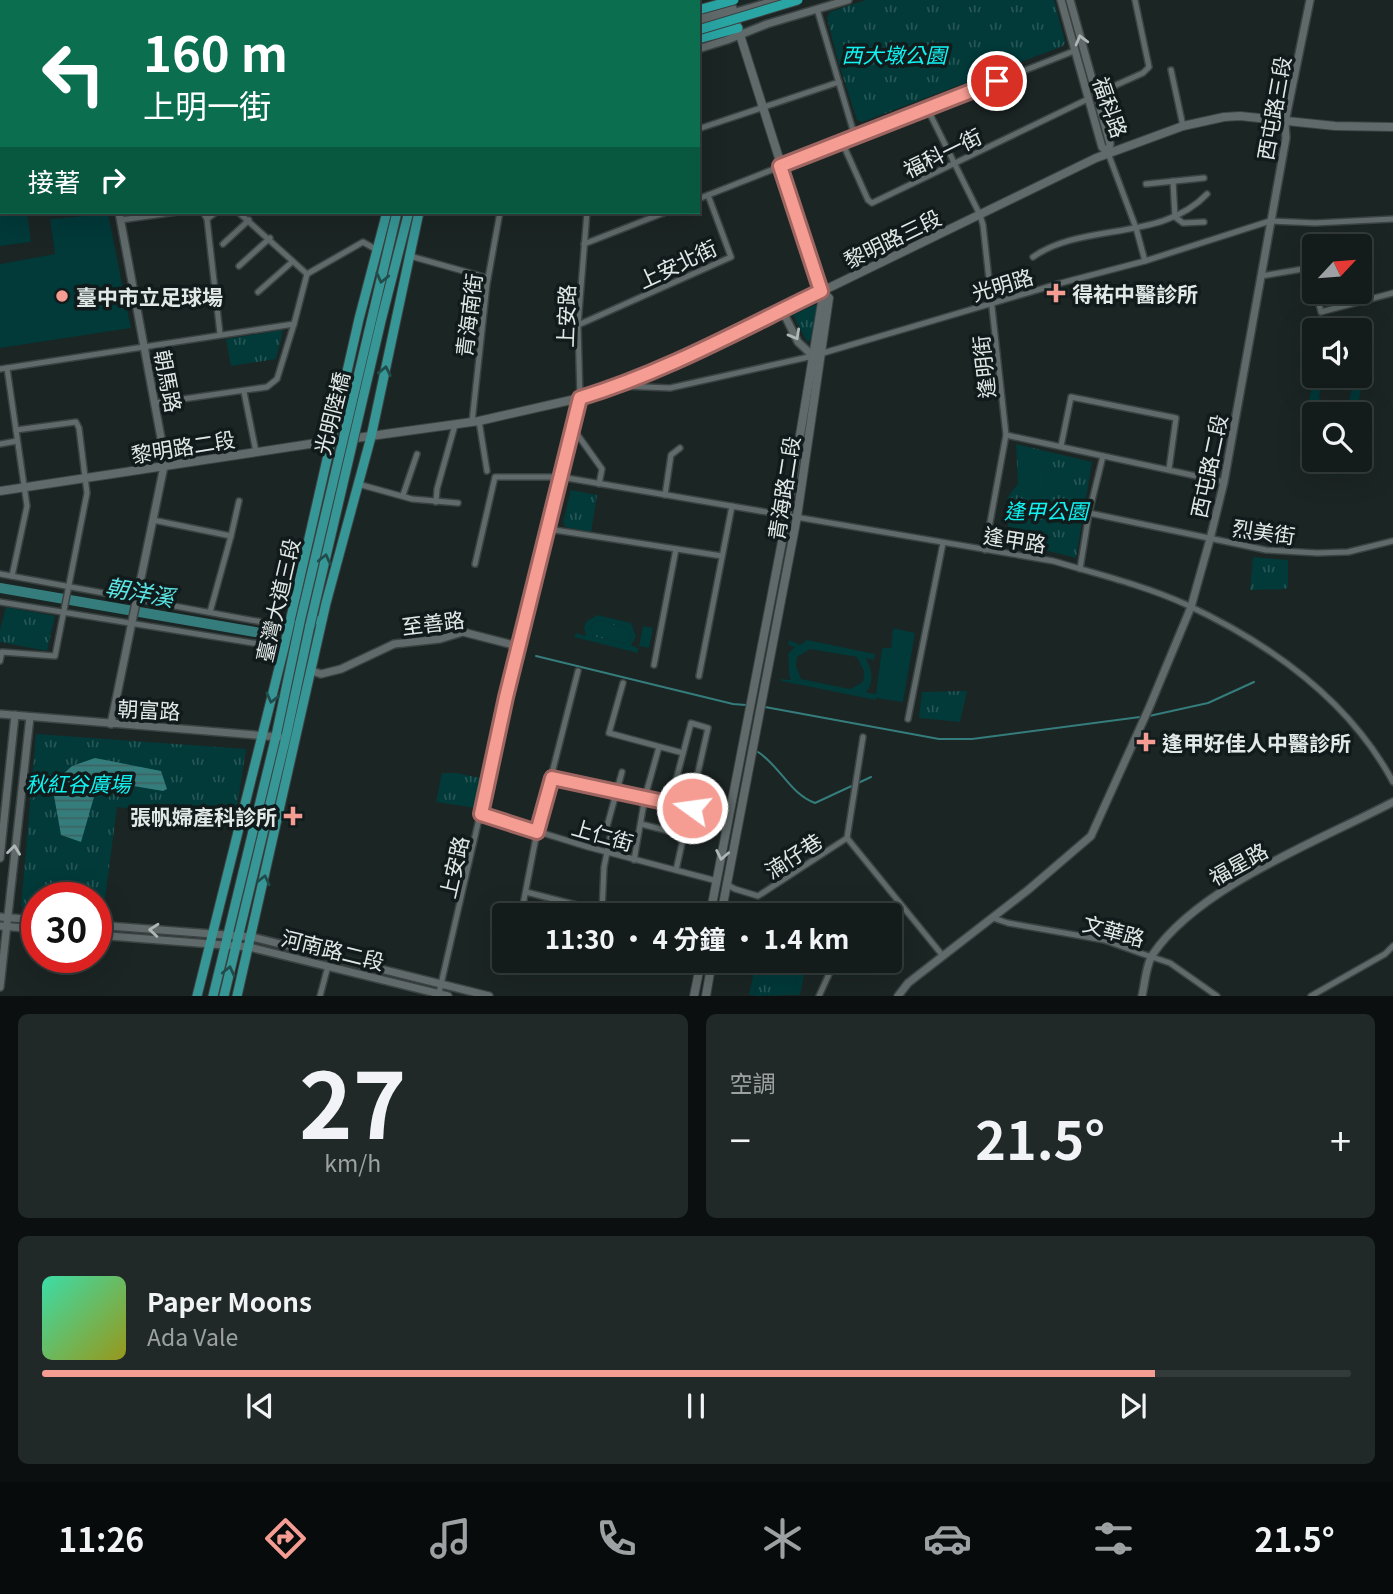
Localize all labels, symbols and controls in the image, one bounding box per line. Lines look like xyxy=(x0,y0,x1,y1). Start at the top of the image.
text: 160 m xyxy=(143,15,288,86)
icon: left xyxy=(28,28,119,119)
one-way arrow xyxy=(1075,34,1090,46)
park label: 西大墩公園 xyxy=(842,39,949,69)
pin xyxy=(967,51,1027,111)
street label: 西屯路三段 xyxy=(1249,54,1297,162)
icon: arrive xyxy=(978,62,1016,100)
street label: 福科路 xyxy=(1087,72,1135,142)
text: 上明一街 xyxy=(143,81,271,127)
street label: 福科一街 xyxy=(898,120,986,184)
icon: right xyxy=(94,161,132,199)
text: 接著 xyxy=(28,162,80,199)
street label: 黎明路三段 xyxy=(838,202,946,274)
street label: 上安北街 xyxy=(633,232,721,294)
north arrow xyxy=(1302,234,1372,304)
map controls xyxy=(1302,234,1372,472)
street label: 光明路 xyxy=(967,260,1037,308)
street label: 青海南街 xyxy=(448,271,488,359)
one-way arrow xyxy=(375,272,390,284)
place label: 得祐中醫診所 xyxy=(1072,278,1198,308)
place label: 臺中市立足球場 xyxy=(76,281,223,311)
marker: 得祐中醫診所 xyxy=(1046,283,1066,303)
street label: 上安路 xyxy=(549,284,581,348)
marker: 臺中市立足球場 xyxy=(54,288,70,304)
button: sound xyxy=(1302,318,1372,388)
one-way arrow xyxy=(787,327,800,340)
street label: 逢明街 xyxy=(965,334,1001,400)
street label: 朝馬路 xyxy=(148,347,190,415)
one-way arrow xyxy=(377,365,392,377)
street label: 光明陸橋 xyxy=(306,369,356,457)
button: search xyxy=(1302,402,1372,472)
street label: 西屯路二段 xyxy=(1182,412,1234,520)
street label: 黎明路二段 xyxy=(129,423,237,469)
street label: 青海路二段 xyxy=(760,434,806,542)
park label: 逢甲公園 xyxy=(1004,495,1091,525)
street label: 烈美街 xyxy=(1231,512,1297,550)
street label: 逢甲路 xyxy=(982,519,1048,559)
street label: 臺灣大道三段 xyxy=(248,535,306,665)
one-way arrow xyxy=(317,553,331,565)
water label: 朝洋溪 xyxy=(103,568,180,614)
street label: 至善路 xyxy=(400,603,466,641)
street label: 朝富路 xyxy=(117,692,181,726)
one-way arrow xyxy=(266,692,280,704)
place label: 逢甲好佳人中醫診所 xyxy=(1162,727,1351,757)
marker: 逢甲好佳人中醫診所 xyxy=(1136,732,1156,752)
park label: 秋紅谷廣場 xyxy=(26,768,132,798)
position arrow xyxy=(655,771,729,845)
place label: 張帆婦產科診所 xyxy=(130,801,277,831)
marker: 張帆婦產科診所 xyxy=(283,806,303,826)
street label: 上仁街 xyxy=(569,811,637,857)
street label: 湳仔巷 xyxy=(758,825,828,885)
street label: 上安路 xyxy=(431,833,475,901)
street label: 福星路 xyxy=(1203,835,1273,891)
one-way arrow xyxy=(7,844,22,856)
one-way arrow xyxy=(716,849,731,861)
one-way arrow xyxy=(256,874,271,886)
speed limit sign: 30 xyxy=(21,882,112,973)
street label: 文華路 xyxy=(1080,907,1148,953)
text: 11:30 · 4 分鐘 · 1.4 km xyxy=(545,919,849,956)
street label: 河南路二段 xyxy=(278,922,388,976)
one-way arrow xyxy=(148,923,159,938)
one-way arrow xyxy=(221,965,236,977)
text: 27 xyxy=(299,1033,406,1165)
text: 空調 xyxy=(730,1065,776,1099)
text: 21.5° xyxy=(975,1100,1105,1175)
text: − xyxy=(730,1111,751,1166)
text: + xyxy=(1330,1111,1351,1166)
text: km/h xyxy=(324,1145,381,1179)
text: Paper Moons xyxy=(147,1282,312,1319)
text: Ada Vale xyxy=(147,1319,238,1353)
icon: previous xyxy=(241,1387,279,1425)
icon: pause xyxy=(677,1387,715,1425)
icon: next xyxy=(1114,1387,1152,1425)
icon: directions xyxy=(261,1514,310,1563)
icon: music xyxy=(426,1514,475,1563)
icon: phone xyxy=(592,1514,641,1563)
icon: climate xyxy=(758,1514,807,1563)
icon: car xyxy=(923,1514,972,1563)
icon: filters xyxy=(1089,1514,1138,1563)
text: 11:26 xyxy=(58,1515,144,1561)
text: 21.5° xyxy=(1255,1515,1335,1561)

